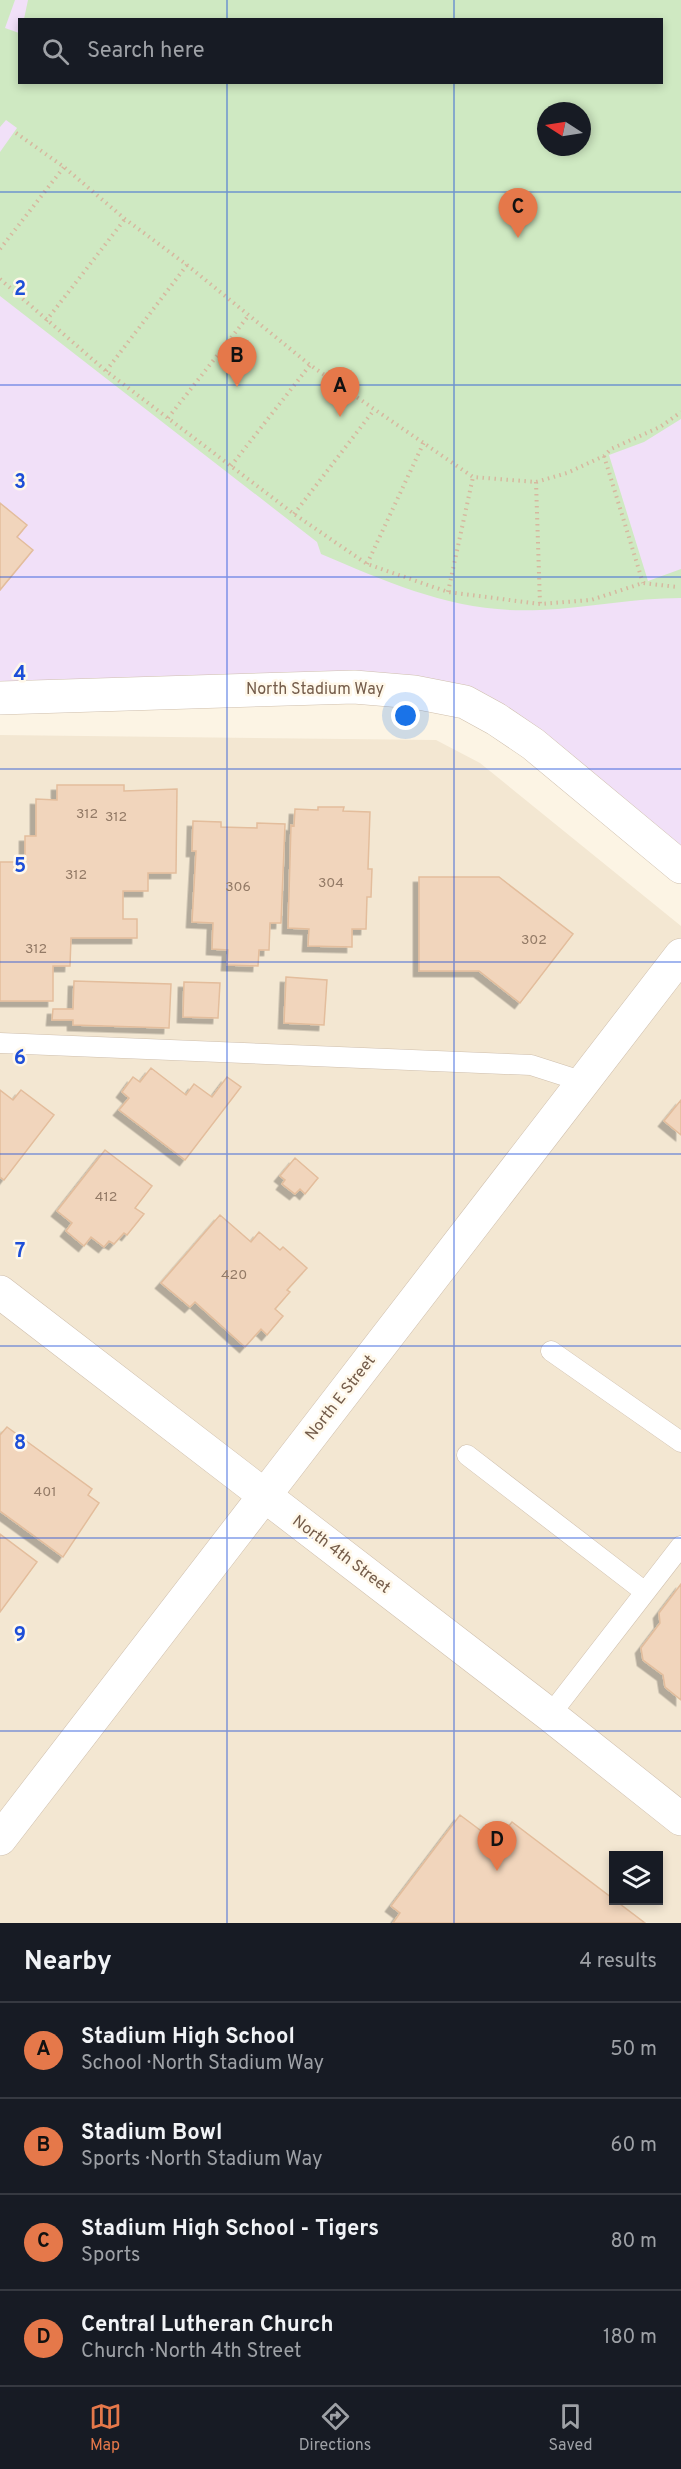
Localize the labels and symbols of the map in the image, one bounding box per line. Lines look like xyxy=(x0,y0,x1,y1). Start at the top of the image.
north arrow xyxy=(537,102,591,156)
pin: C xyxy=(498,188,538,238)
text: 2 xyxy=(14,277,26,303)
pin: B xyxy=(218,338,256,387)
pin: A xyxy=(320,368,360,417)
text: 3 xyxy=(14,470,26,496)
text: 4 xyxy=(14,662,26,688)
street label: North Stadium Way xyxy=(246,680,384,700)
your location xyxy=(391,701,420,730)
house number: 312 xyxy=(76,806,98,823)
house number: 312 xyxy=(105,809,127,826)
text: 5 xyxy=(14,854,26,880)
house number: 312 xyxy=(65,867,87,884)
house number: 304 xyxy=(318,875,344,892)
house number: 306 xyxy=(225,879,251,896)
house number: 302 xyxy=(521,932,547,949)
house number: 312 xyxy=(25,941,47,958)
text: 6 xyxy=(14,1046,26,1072)
house number: 412 xyxy=(95,1189,117,1206)
text: 7 xyxy=(15,1239,25,1265)
house number: 420 xyxy=(221,1267,247,1284)
street label: North E Street xyxy=(302,1351,380,1445)
text: 8 xyxy=(14,1431,26,1457)
house number: 401 xyxy=(34,1484,56,1501)
street label: North 4th Street xyxy=(288,1512,394,1598)
text: 9 xyxy=(14,1623,26,1649)
pin: D xyxy=(478,1822,516,1871)

